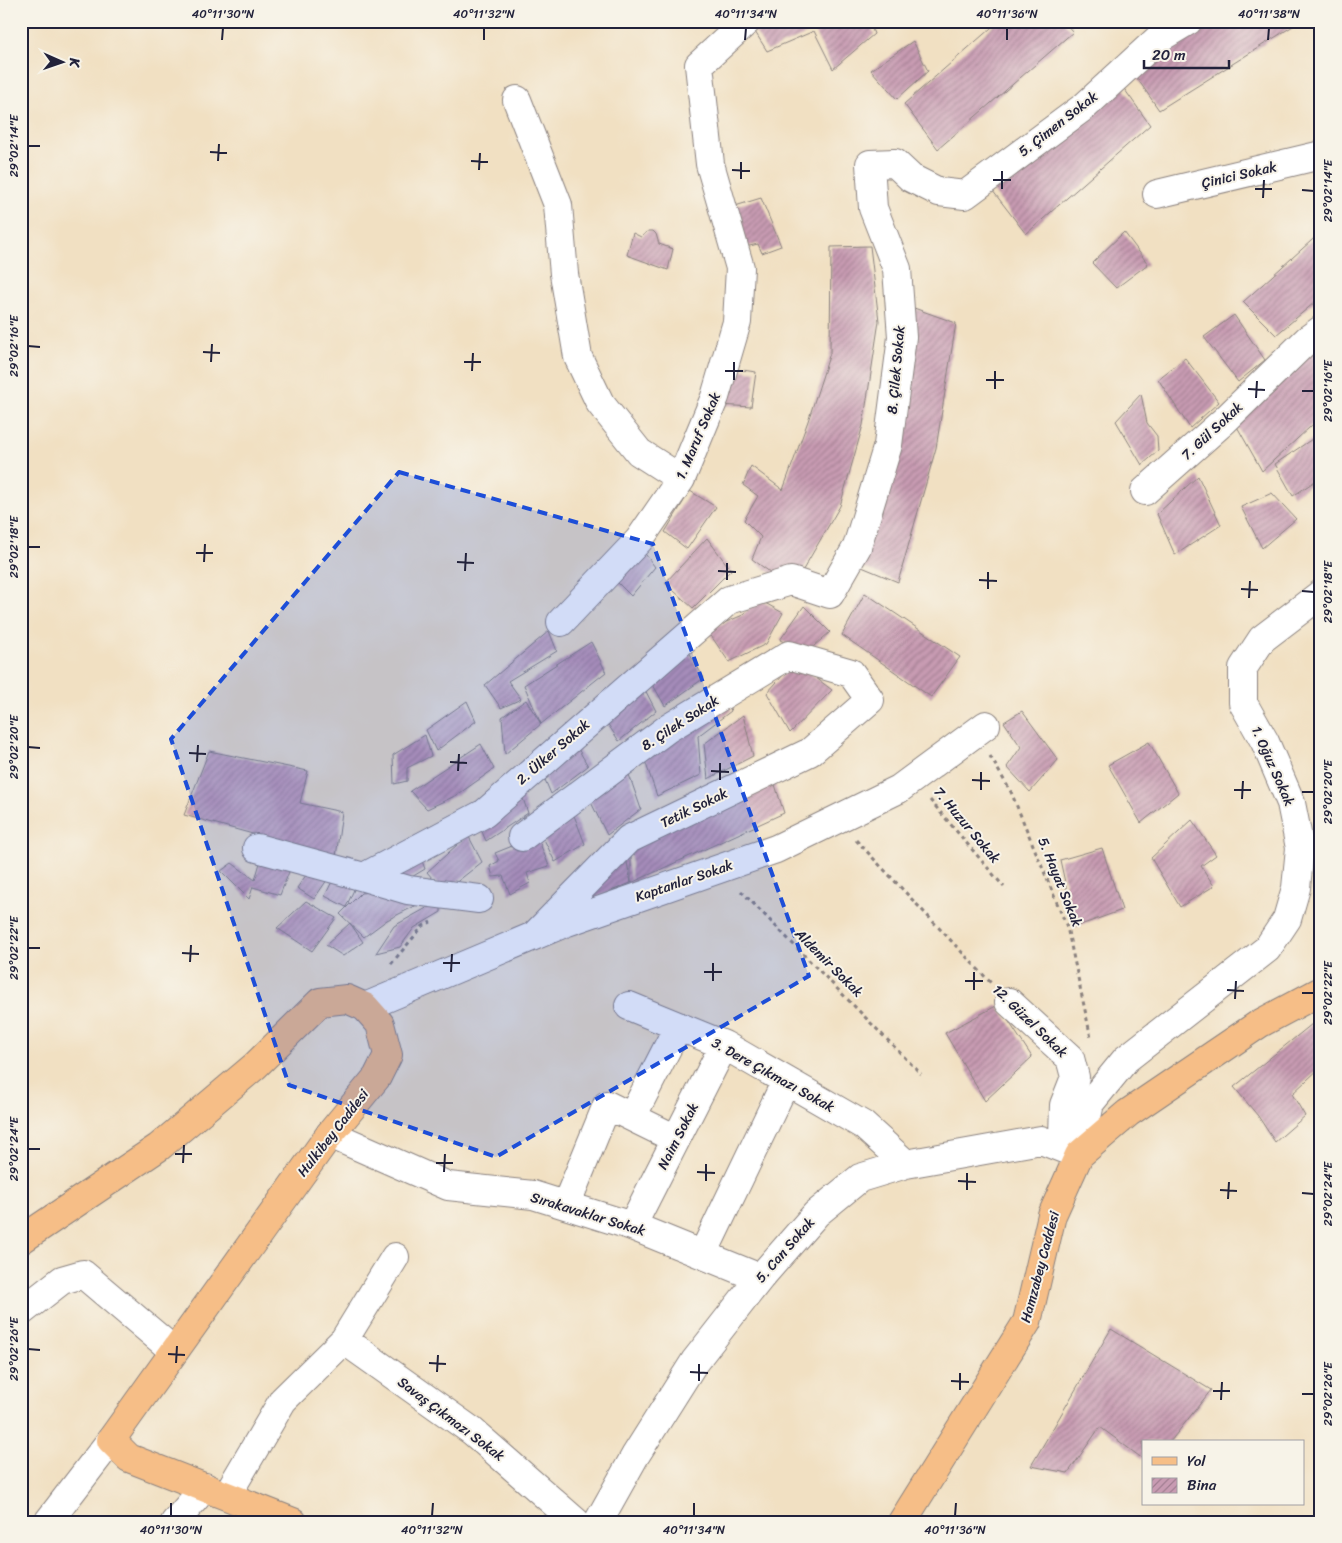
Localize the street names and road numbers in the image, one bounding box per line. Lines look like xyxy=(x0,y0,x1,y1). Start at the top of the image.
street label: 5. Çimen Sokak xyxy=(1013,84,1104,163)
street label: Çinici Sokak xyxy=(1199,154,1280,196)
street label: 8. Çilek Sokak xyxy=(880,324,912,415)
street label: 1. Maruf Sokak xyxy=(668,388,728,484)
street label: 7. Gül Sokak xyxy=(1175,395,1249,467)
street label: 8. Çilek Sokak xyxy=(636,688,725,758)
street label: 2. Ülker Sokak xyxy=(510,712,596,791)
street label: 1. Oğuz Sokak xyxy=(1244,722,1302,810)
street label: Tetik Sokak xyxy=(656,781,733,835)
street label: 7. Huzur Sokak xyxy=(927,781,1007,870)
street label: 5. Hayat Sokak xyxy=(1031,833,1090,931)
street label: Kaptanlar Sokak xyxy=(632,852,737,909)
street label: Aldemir Sokak xyxy=(788,922,869,1003)
street label: 12. Güzel Sokak xyxy=(986,978,1074,1064)
street label: 3. Dere Çıkmazı Sokak xyxy=(707,1031,840,1120)
street label: Hulkibey Caddesi xyxy=(291,1083,376,1182)
street label: Naim Sokak xyxy=(650,1098,706,1174)
street label: Sırakavaklar Sokak xyxy=(527,1185,649,1244)
street label: Hamzabey Caddesi xyxy=(1013,1207,1067,1326)
street label: 5. Can Sokak xyxy=(749,1211,821,1289)
street label: Savaş Çıkmazı Sokak xyxy=(392,1370,511,1468)

